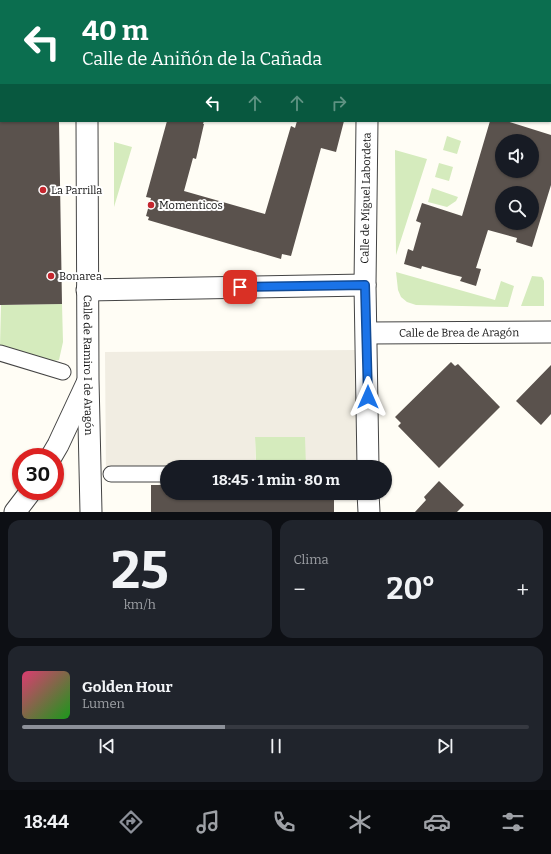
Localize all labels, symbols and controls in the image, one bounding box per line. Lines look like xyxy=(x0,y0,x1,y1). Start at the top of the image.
text: 40 m xyxy=(82,14,149,47)
icon: left xyxy=(16,16,68,68)
text: Calle de Aniñón de la Cañada xyxy=(82,48,322,70)
icon: left xyxy=(202,92,224,114)
icon: ahead xyxy=(244,92,266,114)
icon: ahead xyxy=(286,92,308,114)
icon: right xyxy=(328,92,350,114)
street label: Calle de Miguel Labordeta xyxy=(358,132,374,264)
map controls xyxy=(495,134,539,230)
button: sound xyxy=(495,134,539,178)
place label: La Parrilla xyxy=(51,184,102,197)
marker: La Parrilla xyxy=(38,185,48,195)
button: search xyxy=(495,186,539,230)
place label: Momenticos xyxy=(159,199,223,212)
marker: Momenticos xyxy=(146,200,156,210)
place label: Bonarea xyxy=(59,270,102,283)
pin xyxy=(223,270,257,304)
marker: Bonarea xyxy=(46,271,56,281)
icon: arrive xyxy=(229,276,251,298)
street label: Calle de Ramiro I de Aragón xyxy=(81,295,96,435)
street label: Calle de Brea de Aragón xyxy=(399,326,519,339)
position arrow xyxy=(347,376,389,418)
speed limit sign: 30 xyxy=(12,448,64,500)
text: 18:45 · 1 min · 80 m xyxy=(212,471,340,489)
text: 25 xyxy=(111,539,169,602)
text: Clima xyxy=(294,552,329,567)
text: 20° xyxy=(387,571,435,607)
text: − xyxy=(294,576,306,603)
text: + xyxy=(516,576,529,603)
text: km/h xyxy=(124,597,156,612)
text: Golden Hour xyxy=(82,678,173,696)
text: Lumen xyxy=(82,696,125,711)
icon: previous xyxy=(96,735,118,757)
icon: pause xyxy=(265,735,287,757)
icon: next xyxy=(434,735,456,757)
icon: directions xyxy=(117,808,145,836)
icon: music xyxy=(194,808,222,836)
icon: phone xyxy=(270,808,298,836)
icon: climate xyxy=(346,808,374,836)
icon: car xyxy=(423,808,451,836)
icon: filters xyxy=(499,808,527,836)
text: 18:44 xyxy=(24,811,69,833)

